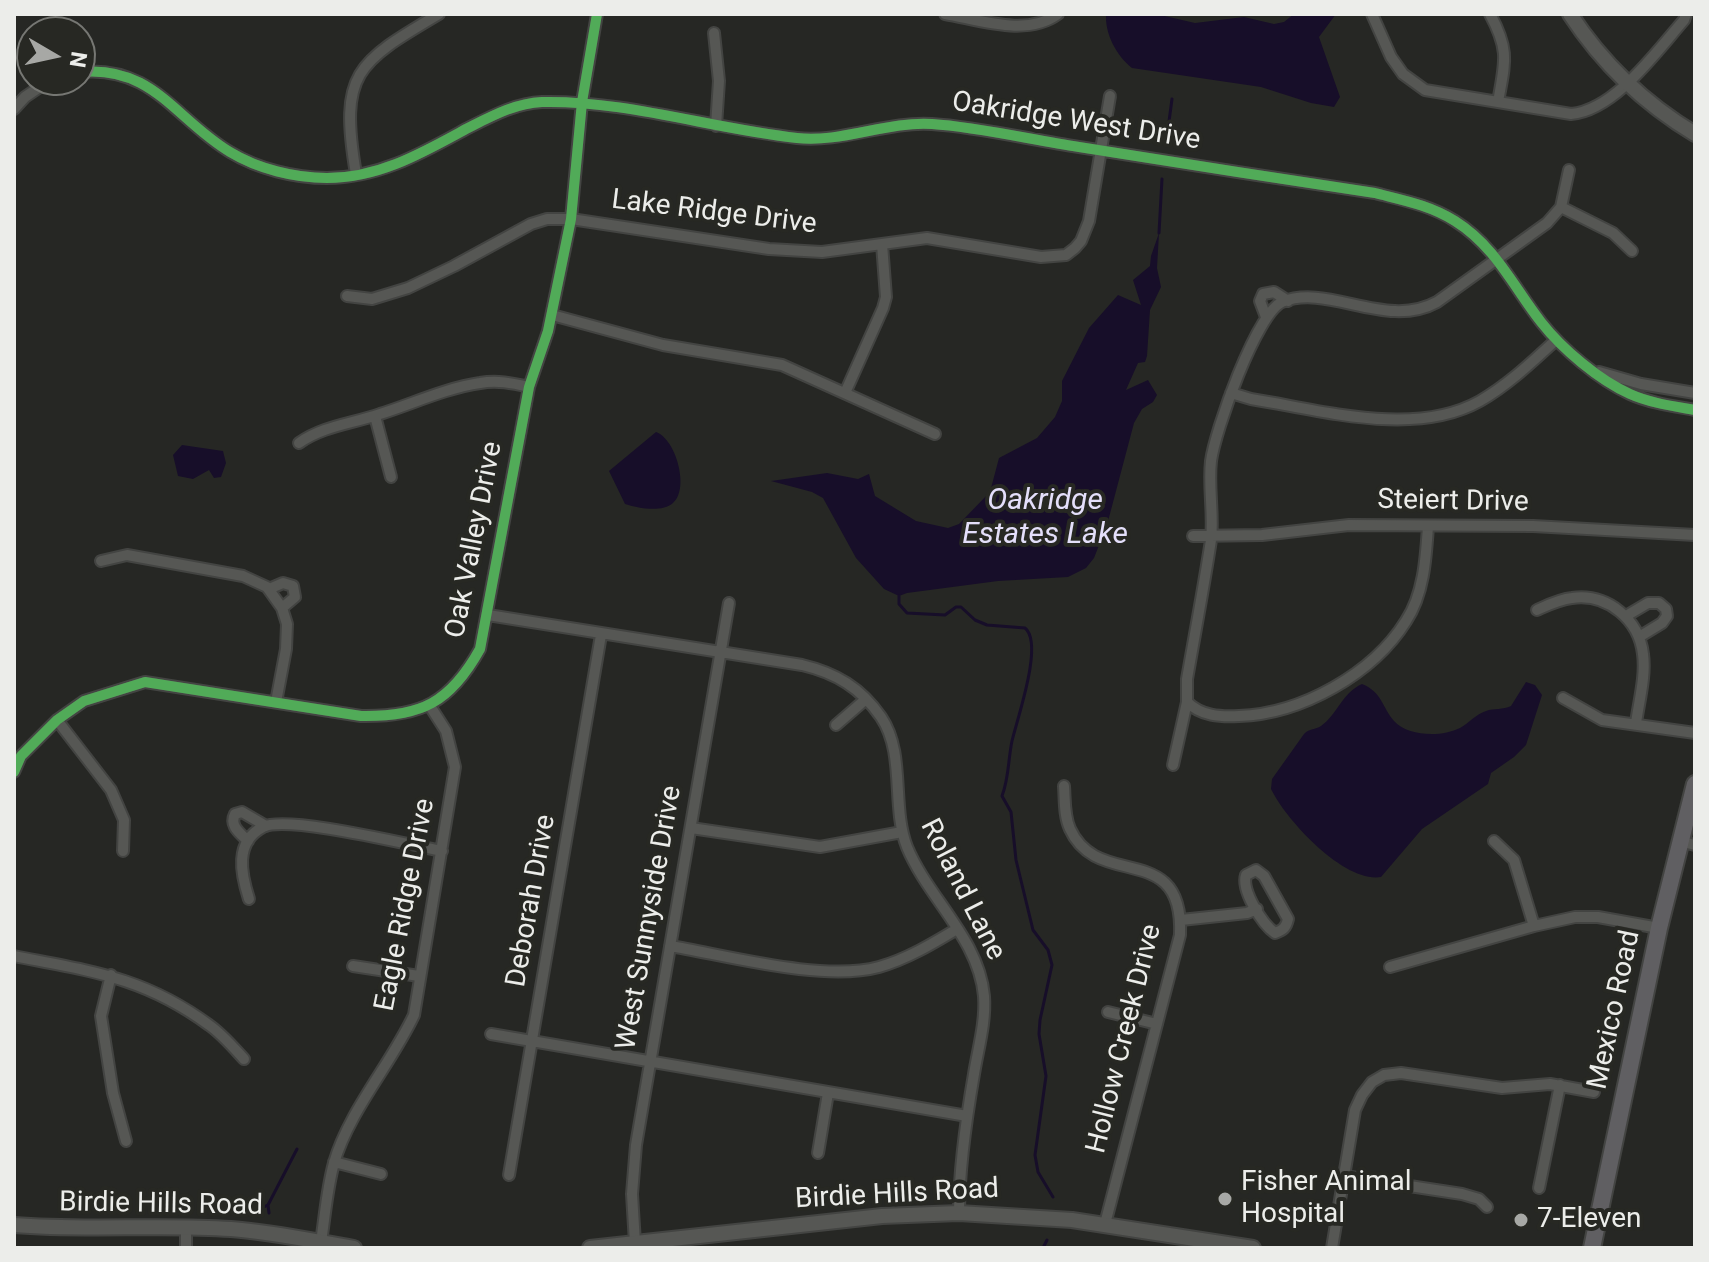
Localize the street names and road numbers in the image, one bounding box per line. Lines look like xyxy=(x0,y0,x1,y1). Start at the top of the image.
street label: Oakridge West Drive xyxy=(949,86,1203,158)
street label: Lake Ridge Drive xyxy=(610,184,818,242)
street label: Oak Valley Drive xyxy=(439,439,511,641)
street label: Steiert Drive xyxy=(1377,484,1529,520)
street label: West Sunnyside Drive xyxy=(610,783,690,1053)
street label: Eagle Ridge Drive xyxy=(369,796,443,1014)
street label: Deborah Drive xyxy=(500,812,564,990)
street label: Roland Lane xyxy=(912,814,1012,966)
street label: Hollow Creek Drive xyxy=(1080,921,1170,1157)
street label: Mexico Road xyxy=(1582,927,1648,1093)
street label: Birdie Hills Road xyxy=(794,1173,1000,1217)
street label: Birdie Hills Road xyxy=(59,1186,263,1224)

